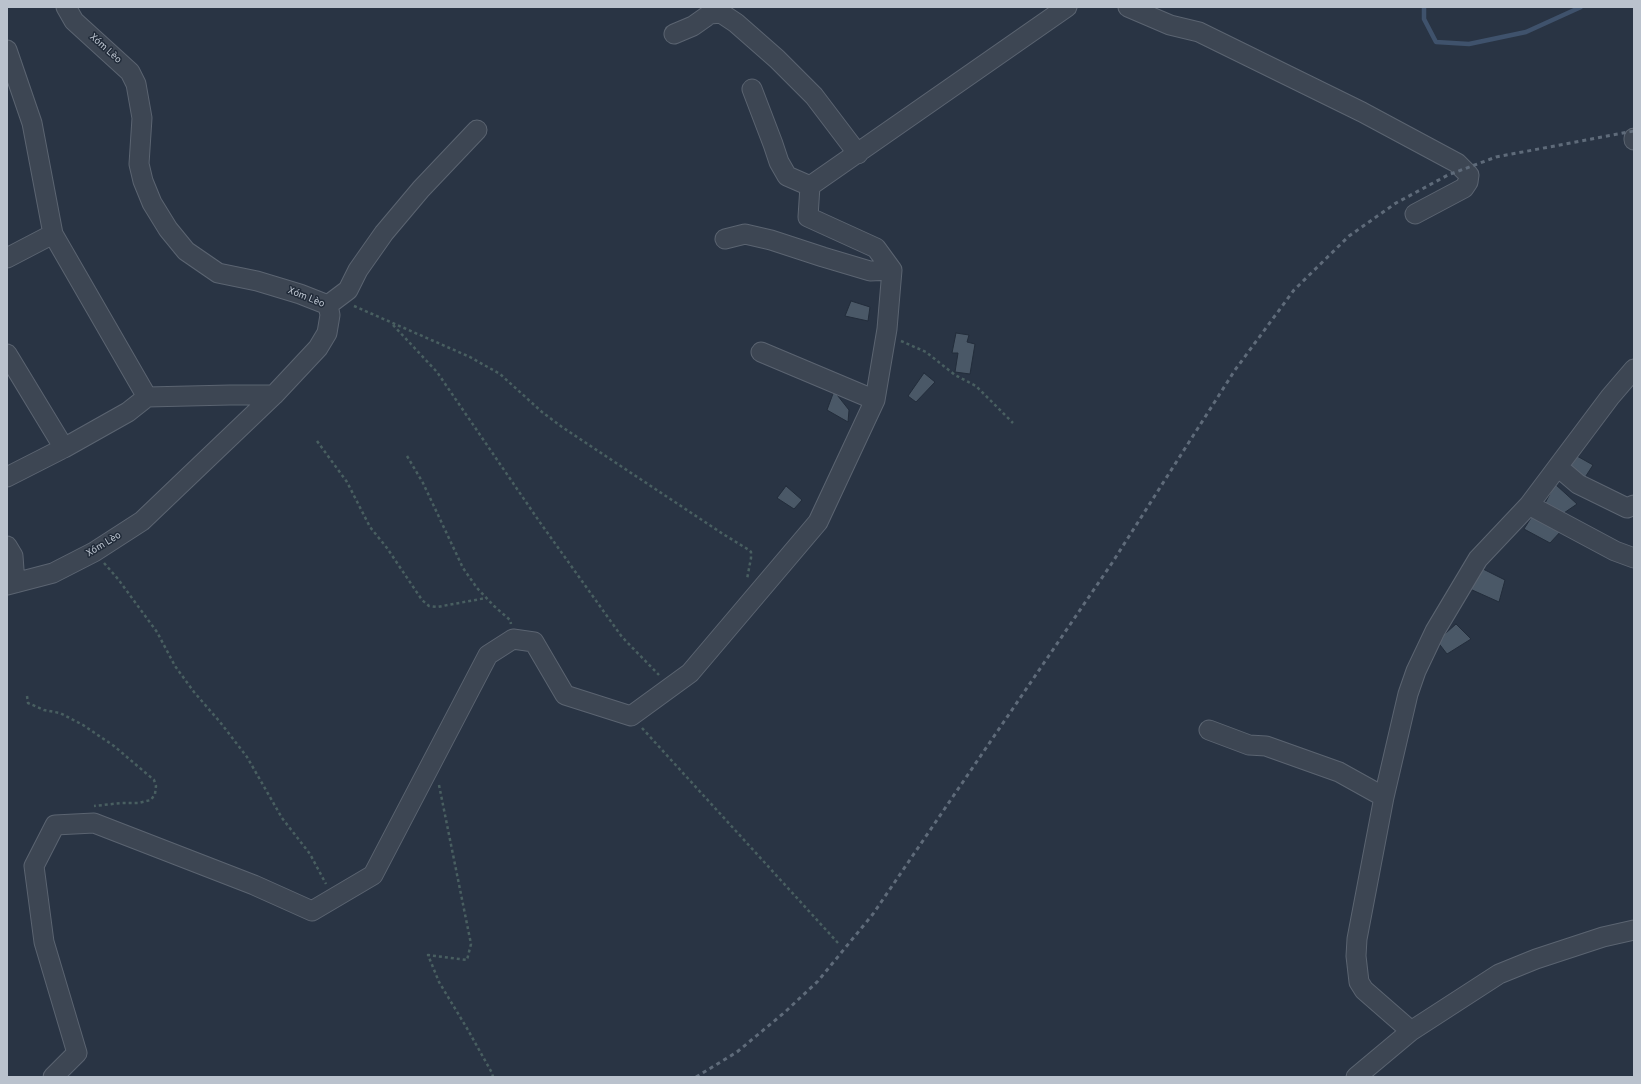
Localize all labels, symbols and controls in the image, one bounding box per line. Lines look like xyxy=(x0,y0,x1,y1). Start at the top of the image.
street label: Xóm Lèo xyxy=(87,32,123,66)
street label: Xóm Lèo xyxy=(286,285,326,311)
street label: Xóm Lèo xyxy=(84,530,124,560)

